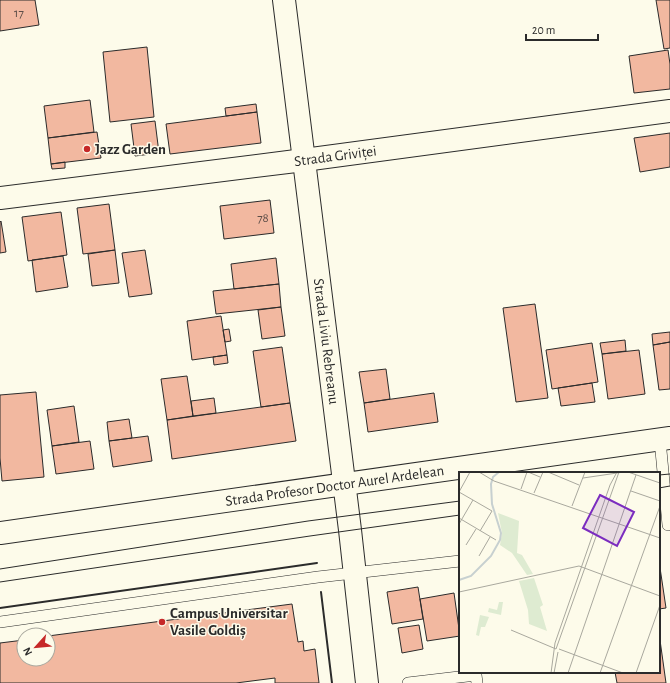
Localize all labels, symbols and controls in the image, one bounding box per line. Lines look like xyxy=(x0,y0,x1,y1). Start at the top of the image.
house number: 17 xyxy=(14,7,25,20)
scale bar xyxy=(526,16,598,42)
text: 20 m xyxy=(532,24,555,36)
place label: Jazz Garden xyxy=(95,142,166,157)
street label: Strada Griviței xyxy=(293,143,378,169)
marker: Jazz Garden xyxy=(82,144,92,154)
house number: 78 xyxy=(257,212,269,225)
street label: Strada Liviu Rebreanu xyxy=(311,278,341,406)
street label: Strada Profesor Doctor Aurel Ardelean xyxy=(224,463,445,509)
inset map xyxy=(459,472,660,673)
place label: Campus Universitar Vasile Goldiș xyxy=(170,606,288,639)
marker: Campus Universitar Vasile Goldiș xyxy=(157,617,167,627)
north arrow xyxy=(16,627,56,667)
text: N xyxy=(21,645,34,657)

